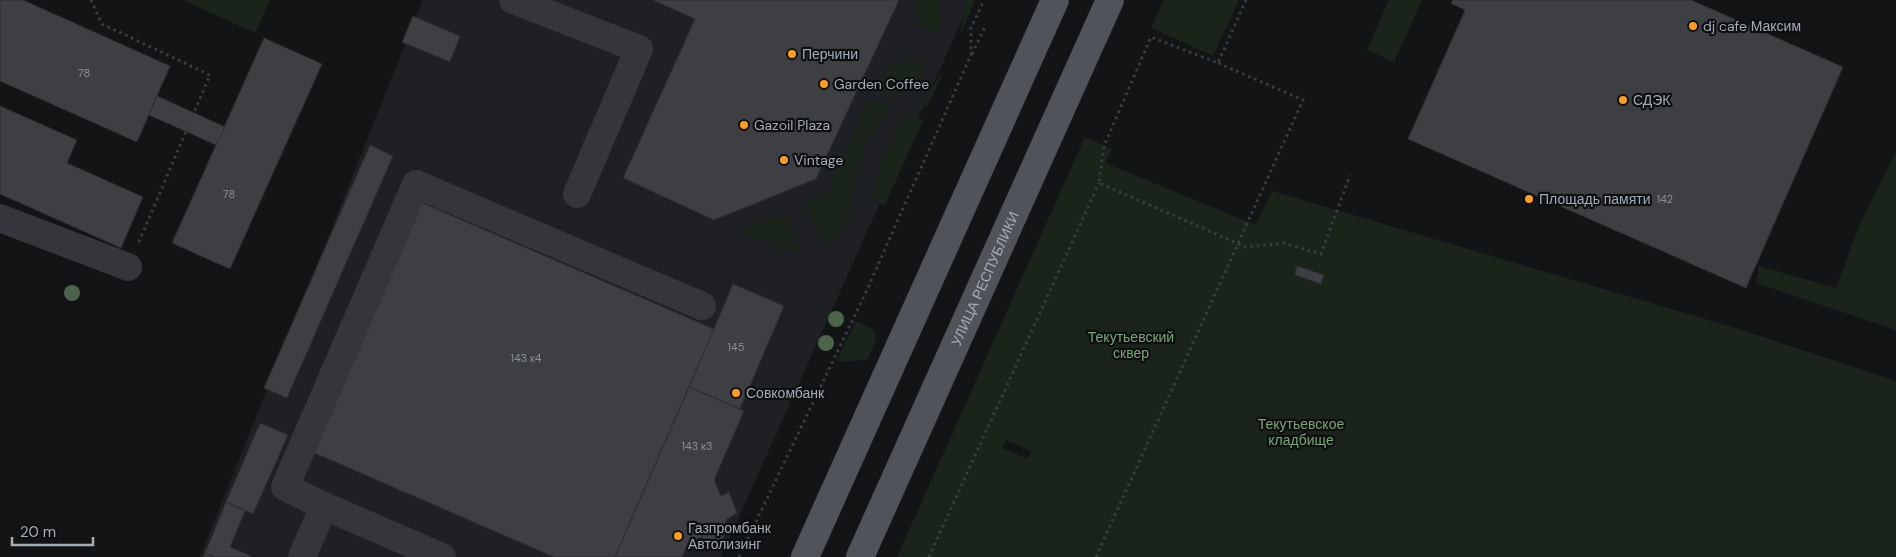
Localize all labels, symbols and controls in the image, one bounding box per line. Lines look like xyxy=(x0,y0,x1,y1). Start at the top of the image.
place label: dj cafe Максим xyxy=(1703,17,1801,35)
marker: dj cafe Максим xyxy=(1687,20,1699,32)
place label: Перчини xyxy=(802,45,858,63)
marker: Перчини xyxy=(786,48,798,60)
house number: 78 xyxy=(78,66,90,80)
place label: Garden Coffee xyxy=(834,75,929,93)
marker: Garden Coffee xyxy=(818,78,830,90)
place label: СДЭК xyxy=(1633,91,1671,109)
marker: СДЭК xyxy=(1617,94,1629,106)
place label: Gazoil Plaza xyxy=(754,116,830,134)
marker: Gazoil Plaza xyxy=(738,119,750,131)
place label: Vintage xyxy=(794,151,843,169)
marker: Vintage xyxy=(778,154,790,166)
house number: 78 xyxy=(223,187,235,201)
place label: Площадь памяти xyxy=(1539,190,1650,208)
house number: 142 xyxy=(1657,192,1673,206)
marker: Площадь памяти xyxy=(1523,193,1535,205)
street label: УЛИЦА РЕСПУБЛИКИ xyxy=(947,209,1023,349)
park label: Текутьевский сквер xyxy=(1088,328,1174,362)
house number: 145 xyxy=(728,340,745,354)
house number: 143 к4 xyxy=(510,351,542,365)
place label: Совкомбанк xyxy=(746,384,825,402)
marker: Совкомбанк xyxy=(730,387,742,399)
park label: Текутьевское кладбище xyxy=(1258,415,1344,449)
house number: 143 к3 xyxy=(682,439,712,453)
scale bar xyxy=(12,514,94,546)
place label: Газпромбанк Автолизинг xyxy=(688,519,772,553)
text: 20 m xyxy=(20,522,56,542)
marker: Газпромбанк Автолизинг xyxy=(672,530,684,542)

